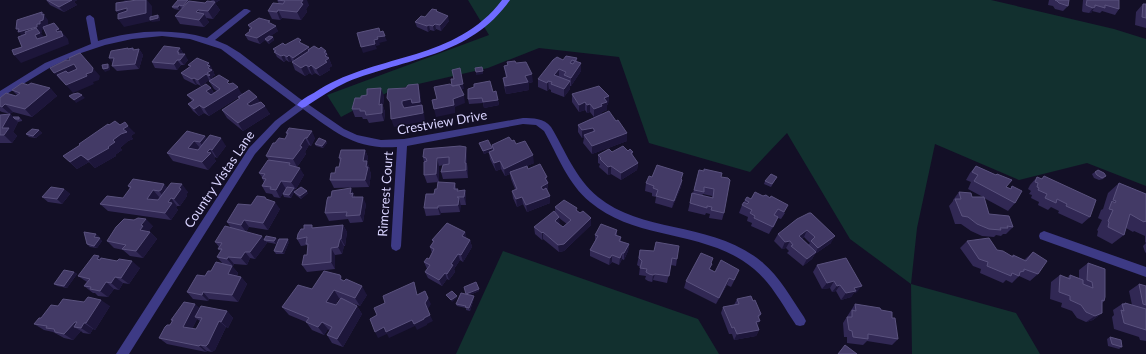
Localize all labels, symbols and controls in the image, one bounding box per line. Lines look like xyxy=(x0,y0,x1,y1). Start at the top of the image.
street label: Crestview Drive xyxy=(396,106,488,138)
street label: Country Vistas Lane xyxy=(181,127,258,231)
street label: Rimcrest Court xyxy=(374,150,396,237)

